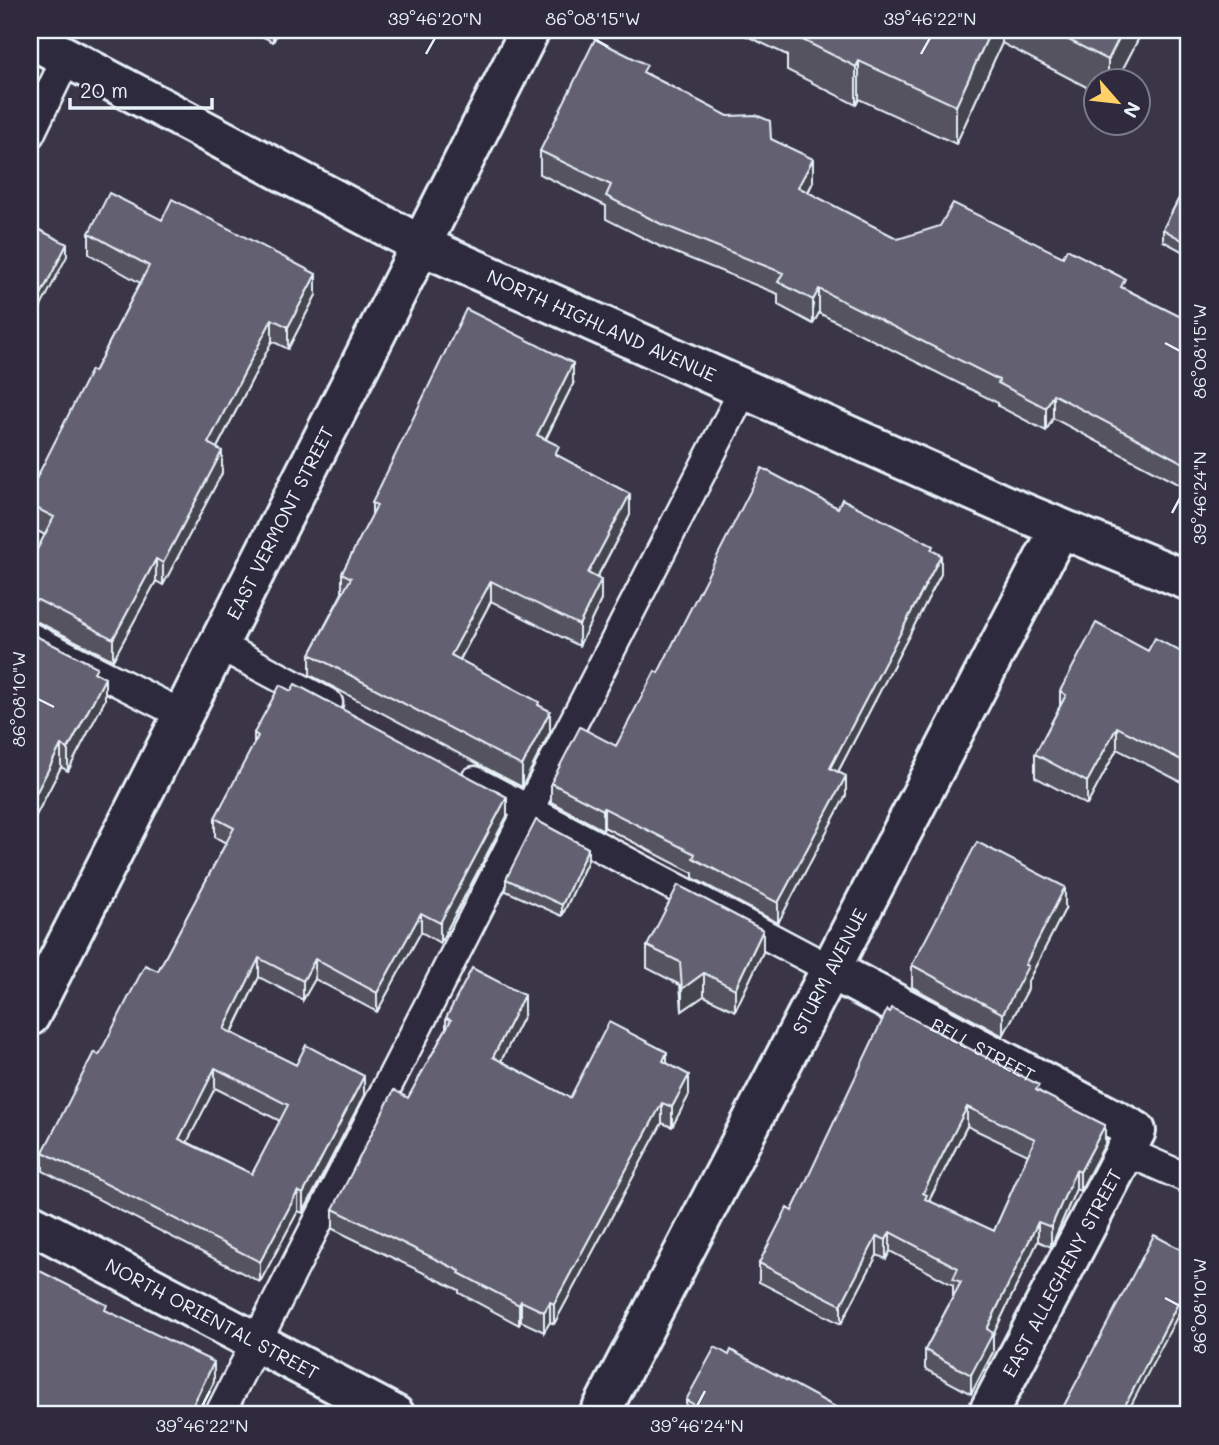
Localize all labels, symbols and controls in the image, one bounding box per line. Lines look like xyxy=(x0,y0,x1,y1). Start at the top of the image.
text: 39°46'20"N xyxy=(388,6,482,30)
text: 86°08'15"W xyxy=(545,6,641,30)
text: 39°46'22"N xyxy=(883,6,977,30)
scale bar xyxy=(70,66,212,110)
north arrow xyxy=(1082,66,1152,136)
text: 20 m xyxy=(80,76,128,103)
text: N xyxy=(1118,98,1147,122)
street label: NORTH HIGHLAND AVENUE xyxy=(483,263,720,387)
text: 86°08'15"W xyxy=(1187,303,1211,399)
street label: EAST VERMONT STREET xyxy=(220,422,339,623)
text: 39°46'24"N xyxy=(1187,451,1211,545)
text: 86°08'10"W xyxy=(6,651,30,747)
street label: STURM AVENUE xyxy=(786,904,872,1038)
street label: BELL STREET xyxy=(926,1012,1039,1087)
street label: EAST ALLEGHENY STREET xyxy=(996,1164,1127,1381)
street label: NORTH ORIENTAL STREET xyxy=(102,1252,324,1385)
text: 86°08'10"W xyxy=(1187,1258,1211,1354)
text: 39°46'22"N xyxy=(155,1413,249,1437)
text: 39°46'24"N xyxy=(650,1413,744,1437)

